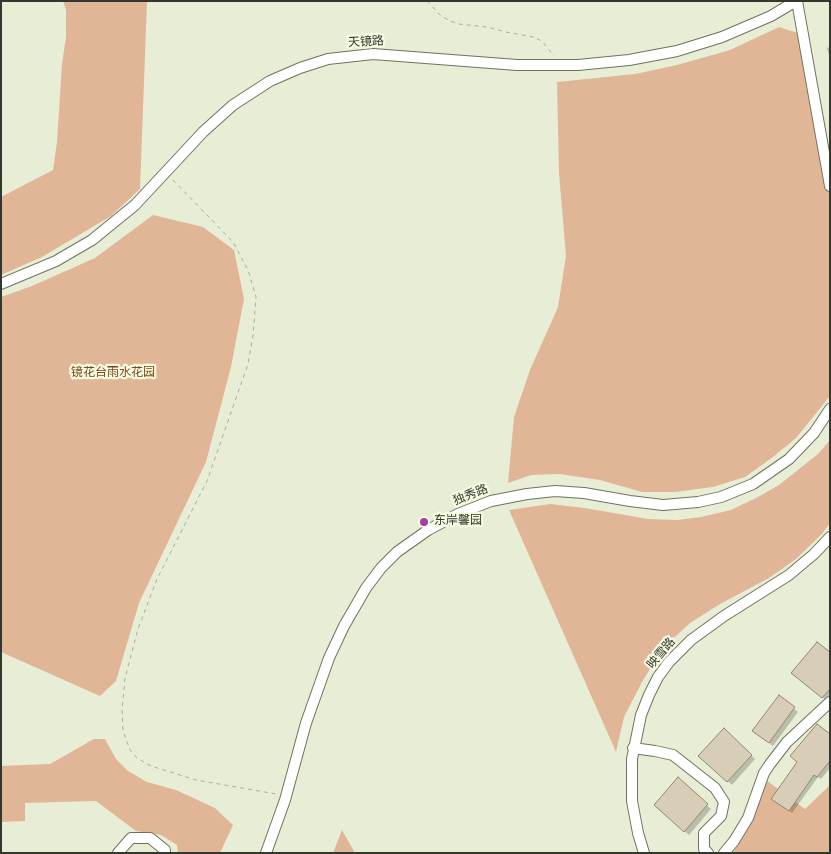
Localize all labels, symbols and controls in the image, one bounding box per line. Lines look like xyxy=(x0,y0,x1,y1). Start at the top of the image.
street label: 天镜路 xyxy=(348,35,384,51)
park label: 镜花台雨水花园 xyxy=(71,367,155,381)
street label: 独秀路 xyxy=(452,483,490,509)
place label: 东岸馨园 xyxy=(434,515,482,529)
marker: 东岸馨园 xyxy=(418,516,430,528)
street label: 映雪路 xyxy=(645,636,679,672)

